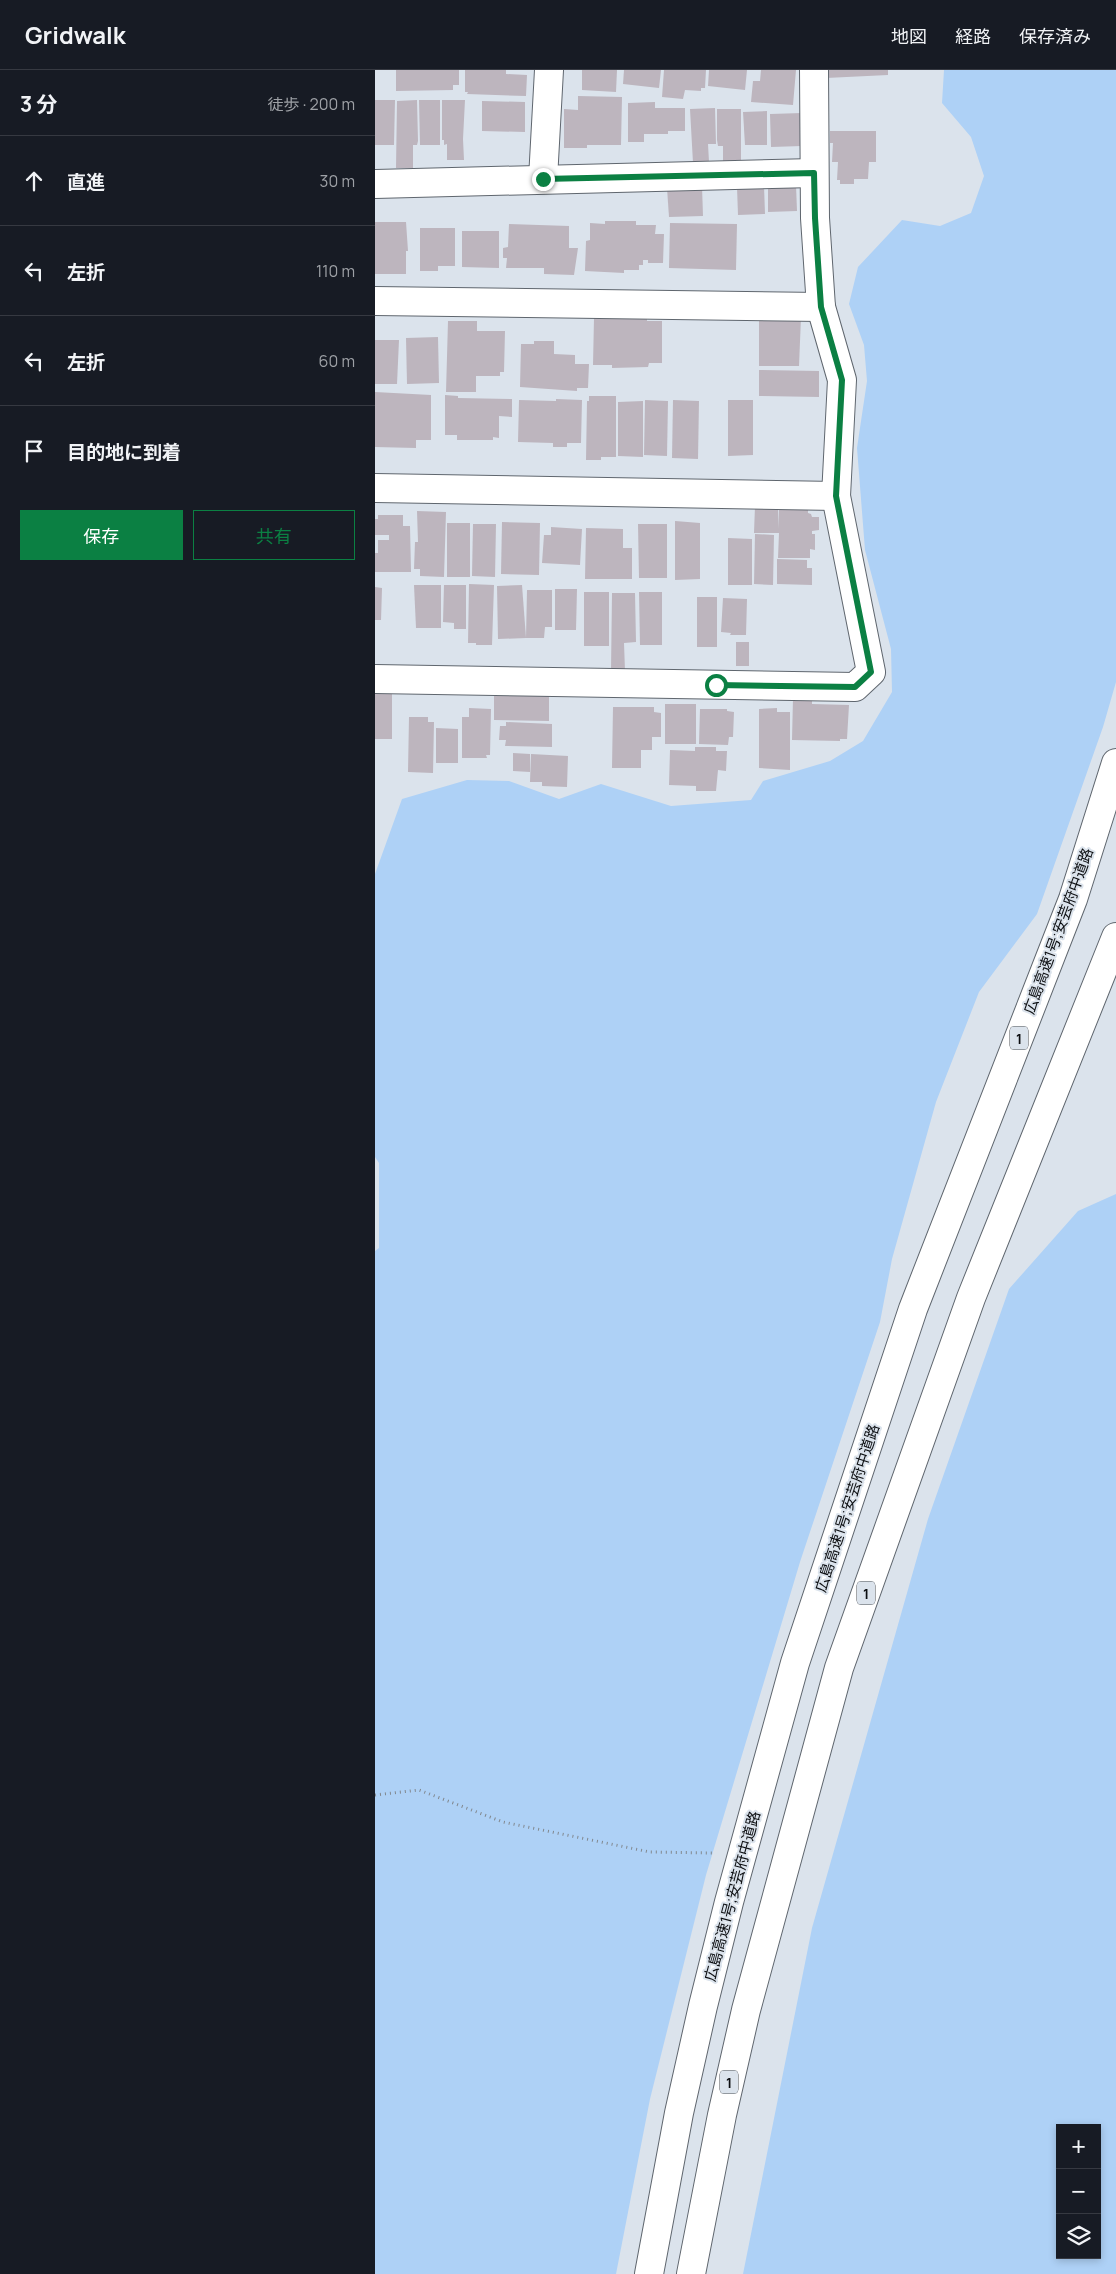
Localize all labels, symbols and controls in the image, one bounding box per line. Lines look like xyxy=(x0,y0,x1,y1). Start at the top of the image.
text: Gridwalk xyxy=(25,18,126,51)
text: 地図 xyxy=(891,24,927,48)
text: 経路 xyxy=(955,24,991,48)
text: 保存済み xyxy=(1019,24,1091,48)
text: 3 分 xyxy=(20,90,57,118)
text: 徒歩 · 200 m xyxy=(268,93,355,115)
icon: ahead xyxy=(20,167,48,195)
route end xyxy=(532,168,555,191)
text: 直進 xyxy=(67,169,105,195)
text: 30 m xyxy=(320,170,355,192)
icon: left xyxy=(20,257,48,285)
text: 左折 xyxy=(67,259,105,285)
text: 110 m xyxy=(316,260,355,282)
icon: left xyxy=(20,347,48,375)
text: 左折 xyxy=(67,349,105,375)
text: 60 m xyxy=(319,350,355,372)
icon: arrive xyxy=(20,437,48,465)
text: 目的地に到着 xyxy=(67,439,181,465)
button: 保存 xyxy=(20,510,183,560)
button: 共有 xyxy=(193,510,355,560)
route start xyxy=(705,674,728,697)
street label: 広島高速1号;安芸府中道路 xyxy=(1018,845,1098,1017)
road number: 1 xyxy=(1010,1026,1028,1050)
street label: 広島高速1号;安芸府中道路 xyxy=(811,1422,883,1594)
road number: 1 xyxy=(857,1582,875,1605)
street label: 広島高速1号;安芸府中道路 xyxy=(699,1809,765,1983)
road number: 1 xyxy=(720,2070,738,2094)
map controls xyxy=(1056,2124,1101,2259)
button: + xyxy=(1056,2124,1101,2169)
button: − xyxy=(1056,2169,1101,2214)
button: layers xyxy=(1056,2214,1101,2259)

